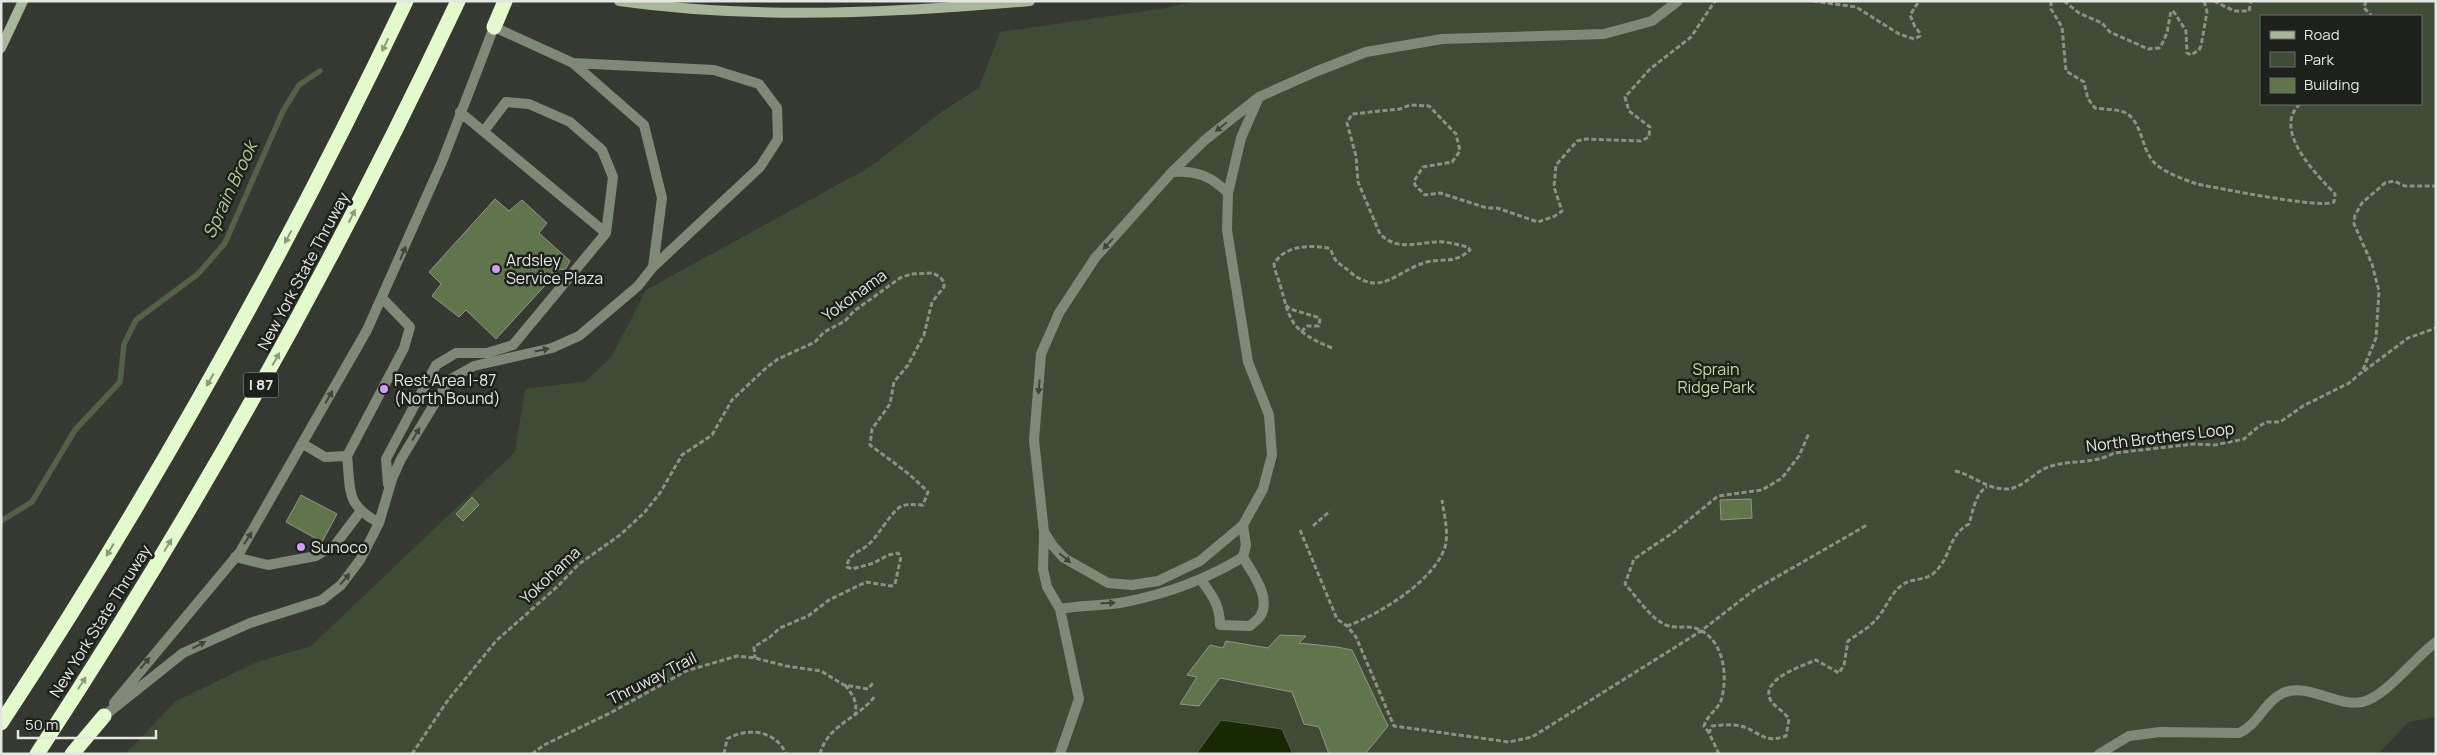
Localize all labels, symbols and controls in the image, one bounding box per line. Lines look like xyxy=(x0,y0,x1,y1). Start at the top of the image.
legend xyxy=(2260,15,2422,105)
text: Road xyxy=(2304,24,2340,45)
one-way arrow xyxy=(381,38,389,52)
text: Park xyxy=(2304,49,2334,70)
text: Building xyxy=(2304,74,2359,95)
one-way arrow xyxy=(1215,122,1228,133)
water label: Sprain Brook xyxy=(196,135,263,242)
street label: New York State Thruway xyxy=(252,188,354,354)
one-way arrow xyxy=(348,209,356,223)
one-way arrow xyxy=(284,230,292,244)
one-way arrow xyxy=(1102,237,1114,249)
one-way arrow xyxy=(399,246,407,260)
place label: Ardsley Service Plaza xyxy=(506,249,603,289)
marker: Ardsley Service Plaza xyxy=(490,263,502,275)
street label: Yokohama xyxy=(817,264,891,326)
one-way arrow xyxy=(535,345,551,353)
one-way arrow xyxy=(271,353,280,366)
park label: Sprain Ridge Park xyxy=(1677,358,1756,398)
place label: Rest Area I-87 (North Bound) xyxy=(394,369,501,409)
one-way arrow xyxy=(206,372,214,387)
road number: I 87 xyxy=(244,372,278,398)
one-way arrow xyxy=(1034,379,1042,395)
marker: Rest Area I-87 (North Bound) xyxy=(378,383,390,395)
one-way arrow xyxy=(325,391,334,404)
street label: North Brothers Loop xyxy=(2085,417,2235,457)
one-way arrow xyxy=(411,428,421,441)
one-way arrow xyxy=(243,532,253,545)
place label: Sunoco xyxy=(311,536,367,558)
one-way arrow xyxy=(164,539,173,552)
street label: New York State Thruway xyxy=(44,540,156,702)
marker: Sunoco xyxy=(295,541,307,553)
street label: Yokohama xyxy=(515,541,585,609)
one-way arrow xyxy=(106,544,115,557)
one-way arrow xyxy=(1058,552,1071,563)
one-way arrow xyxy=(340,573,351,586)
one-way arrow xyxy=(1100,599,1116,607)
one-way arrow xyxy=(192,641,206,649)
street label: Thruway Trail xyxy=(604,646,700,710)
one-way arrow xyxy=(139,657,150,670)
one-way arrow xyxy=(78,677,87,690)
scale bar xyxy=(18,708,155,740)
text: 50 m xyxy=(25,714,59,735)

